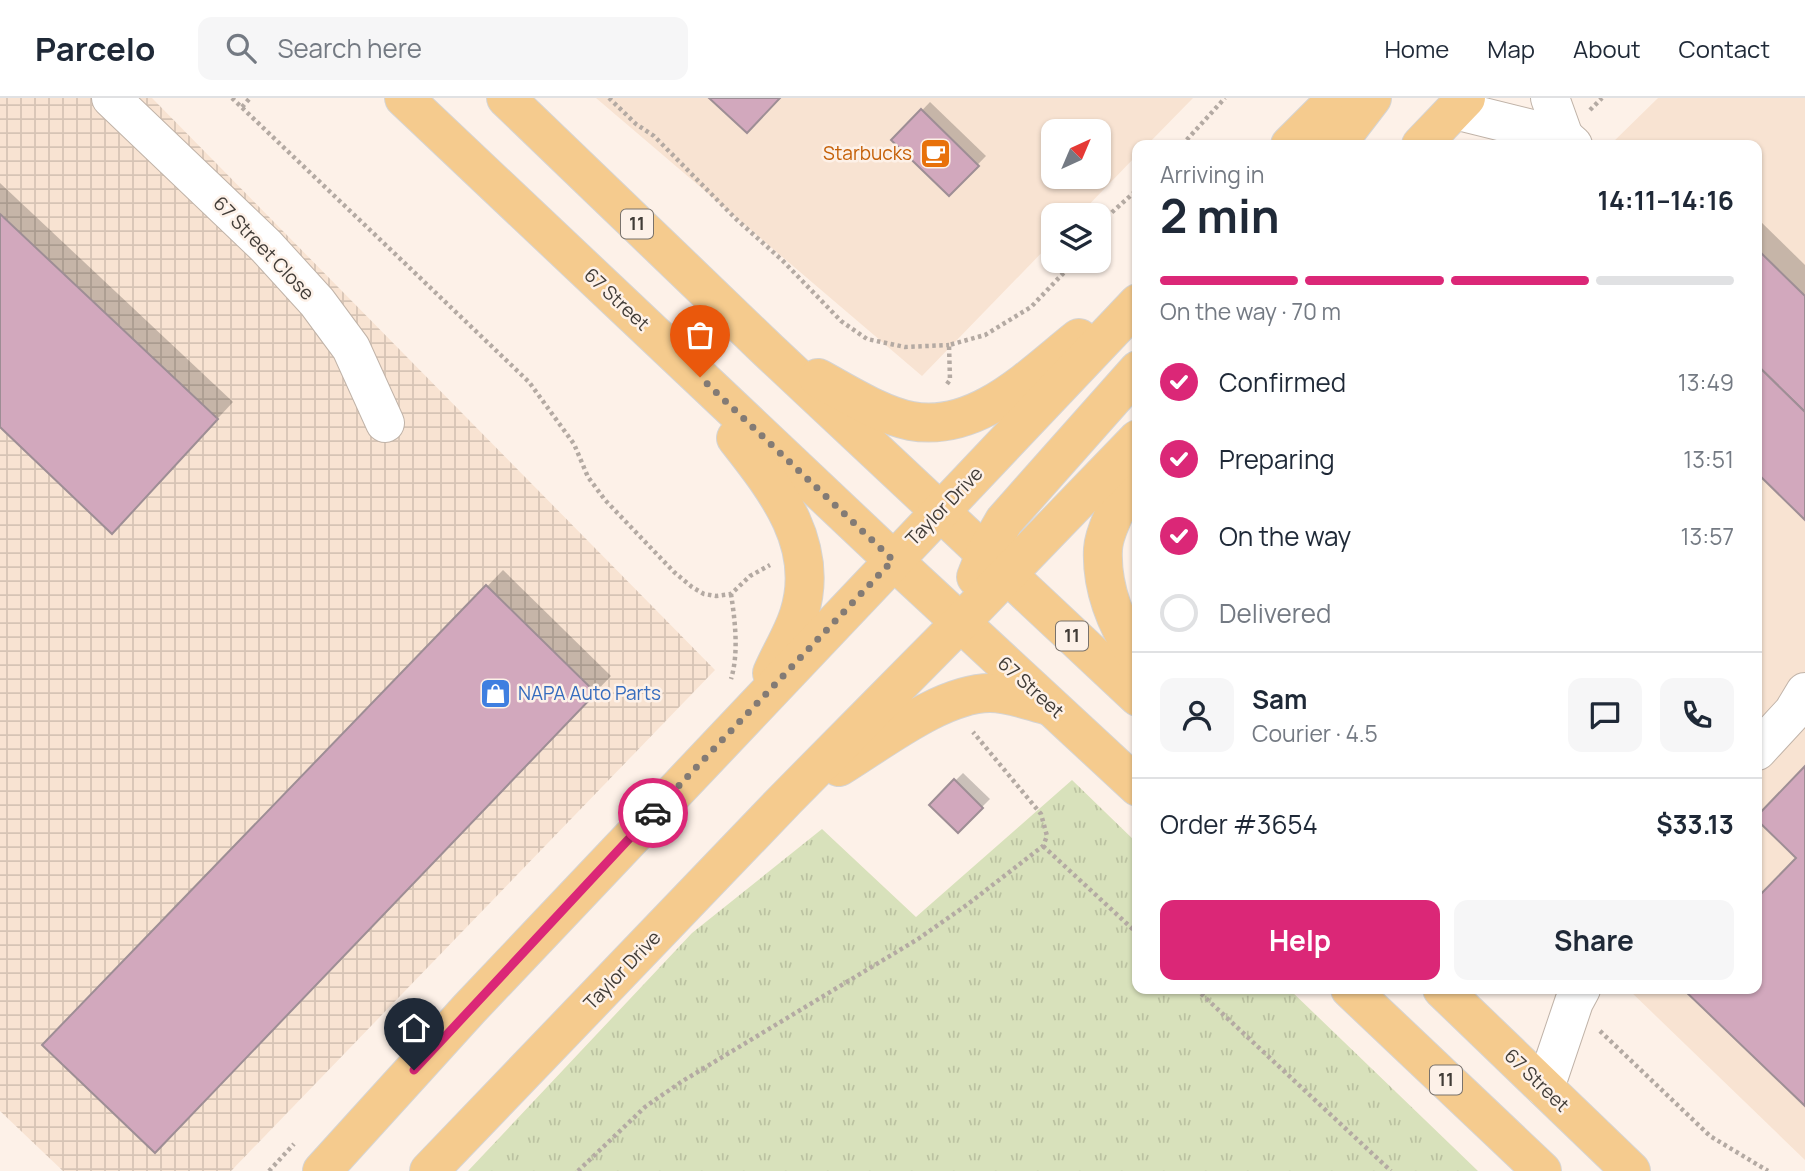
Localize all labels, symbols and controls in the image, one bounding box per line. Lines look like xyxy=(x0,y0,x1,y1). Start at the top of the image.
search box xyxy=(198,17,688,80)
text: Parcelo xyxy=(35,26,156,71)
icon: search xyxy=(222,29,260,67)
text: Search here xyxy=(278,30,422,66)
text: Home xyxy=(1384,32,1449,65)
text: Map xyxy=(1487,32,1535,65)
text: About xyxy=(1573,32,1641,65)
text: Contact xyxy=(1679,32,1770,65)
north arrow xyxy=(1041,119,1111,189)
map controls xyxy=(1041,119,1111,273)
cafe icon: Starbucks xyxy=(918,136,952,170)
place label: Starbucks xyxy=(823,140,912,166)
text: Arriving in xyxy=(1160,158,1265,190)
text: 14:11–14:16 xyxy=(1598,182,1734,218)
text: 2 min xyxy=(1160,184,1280,247)
street label: 67 Street Close xyxy=(208,190,320,306)
button: layers xyxy=(1041,203,1111,273)
road number: 11 xyxy=(621,210,653,238)
street label: 67 Street xyxy=(579,262,655,336)
text: On the way · 70 m xyxy=(1160,295,1341,327)
pin xyxy=(670,305,730,377)
icon: bag xyxy=(681,316,719,354)
icon: check xyxy=(1160,363,1198,401)
text: Confirmed xyxy=(1219,364,1346,400)
text: 13:49 xyxy=(1678,366,1734,398)
icon: check xyxy=(1160,440,1198,478)
text: Preparing xyxy=(1219,441,1335,477)
text: 13:51 xyxy=(1683,443,1734,475)
street label: Taylor Drive xyxy=(900,461,988,551)
icon: check xyxy=(1160,517,1198,555)
text: On the way xyxy=(1219,518,1351,554)
text: 13:57 xyxy=(1681,520,1734,552)
text: Delivered xyxy=(1219,595,1331,631)
road number: 11 xyxy=(1056,622,1088,650)
street label: 67 Street xyxy=(992,650,1070,724)
shop icon: NAPA Auto Parts xyxy=(478,676,512,710)
button: person xyxy=(1160,678,1234,752)
button: chat xyxy=(1568,678,1642,752)
button: phone xyxy=(1660,678,1734,752)
place label: NAPA Auto Parts xyxy=(518,680,661,706)
text: Sam xyxy=(1252,681,1307,717)
text: Courier · 4.5 xyxy=(1252,717,1378,749)
courier xyxy=(618,778,688,848)
icon: car xyxy=(634,794,672,832)
text: Order #3654 xyxy=(1160,806,1318,842)
text: $33.13 xyxy=(1656,806,1734,842)
button: Help xyxy=(1160,900,1440,980)
button: Share xyxy=(1454,900,1734,980)
street label: Taylor Drive xyxy=(578,925,666,1015)
pin xyxy=(384,998,444,1070)
icon: home xyxy=(395,1009,433,1047)
street label: 67 Street xyxy=(1499,1043,1575,1117)
road number: 11 xyxy=(1430,1065,1462,1094)

